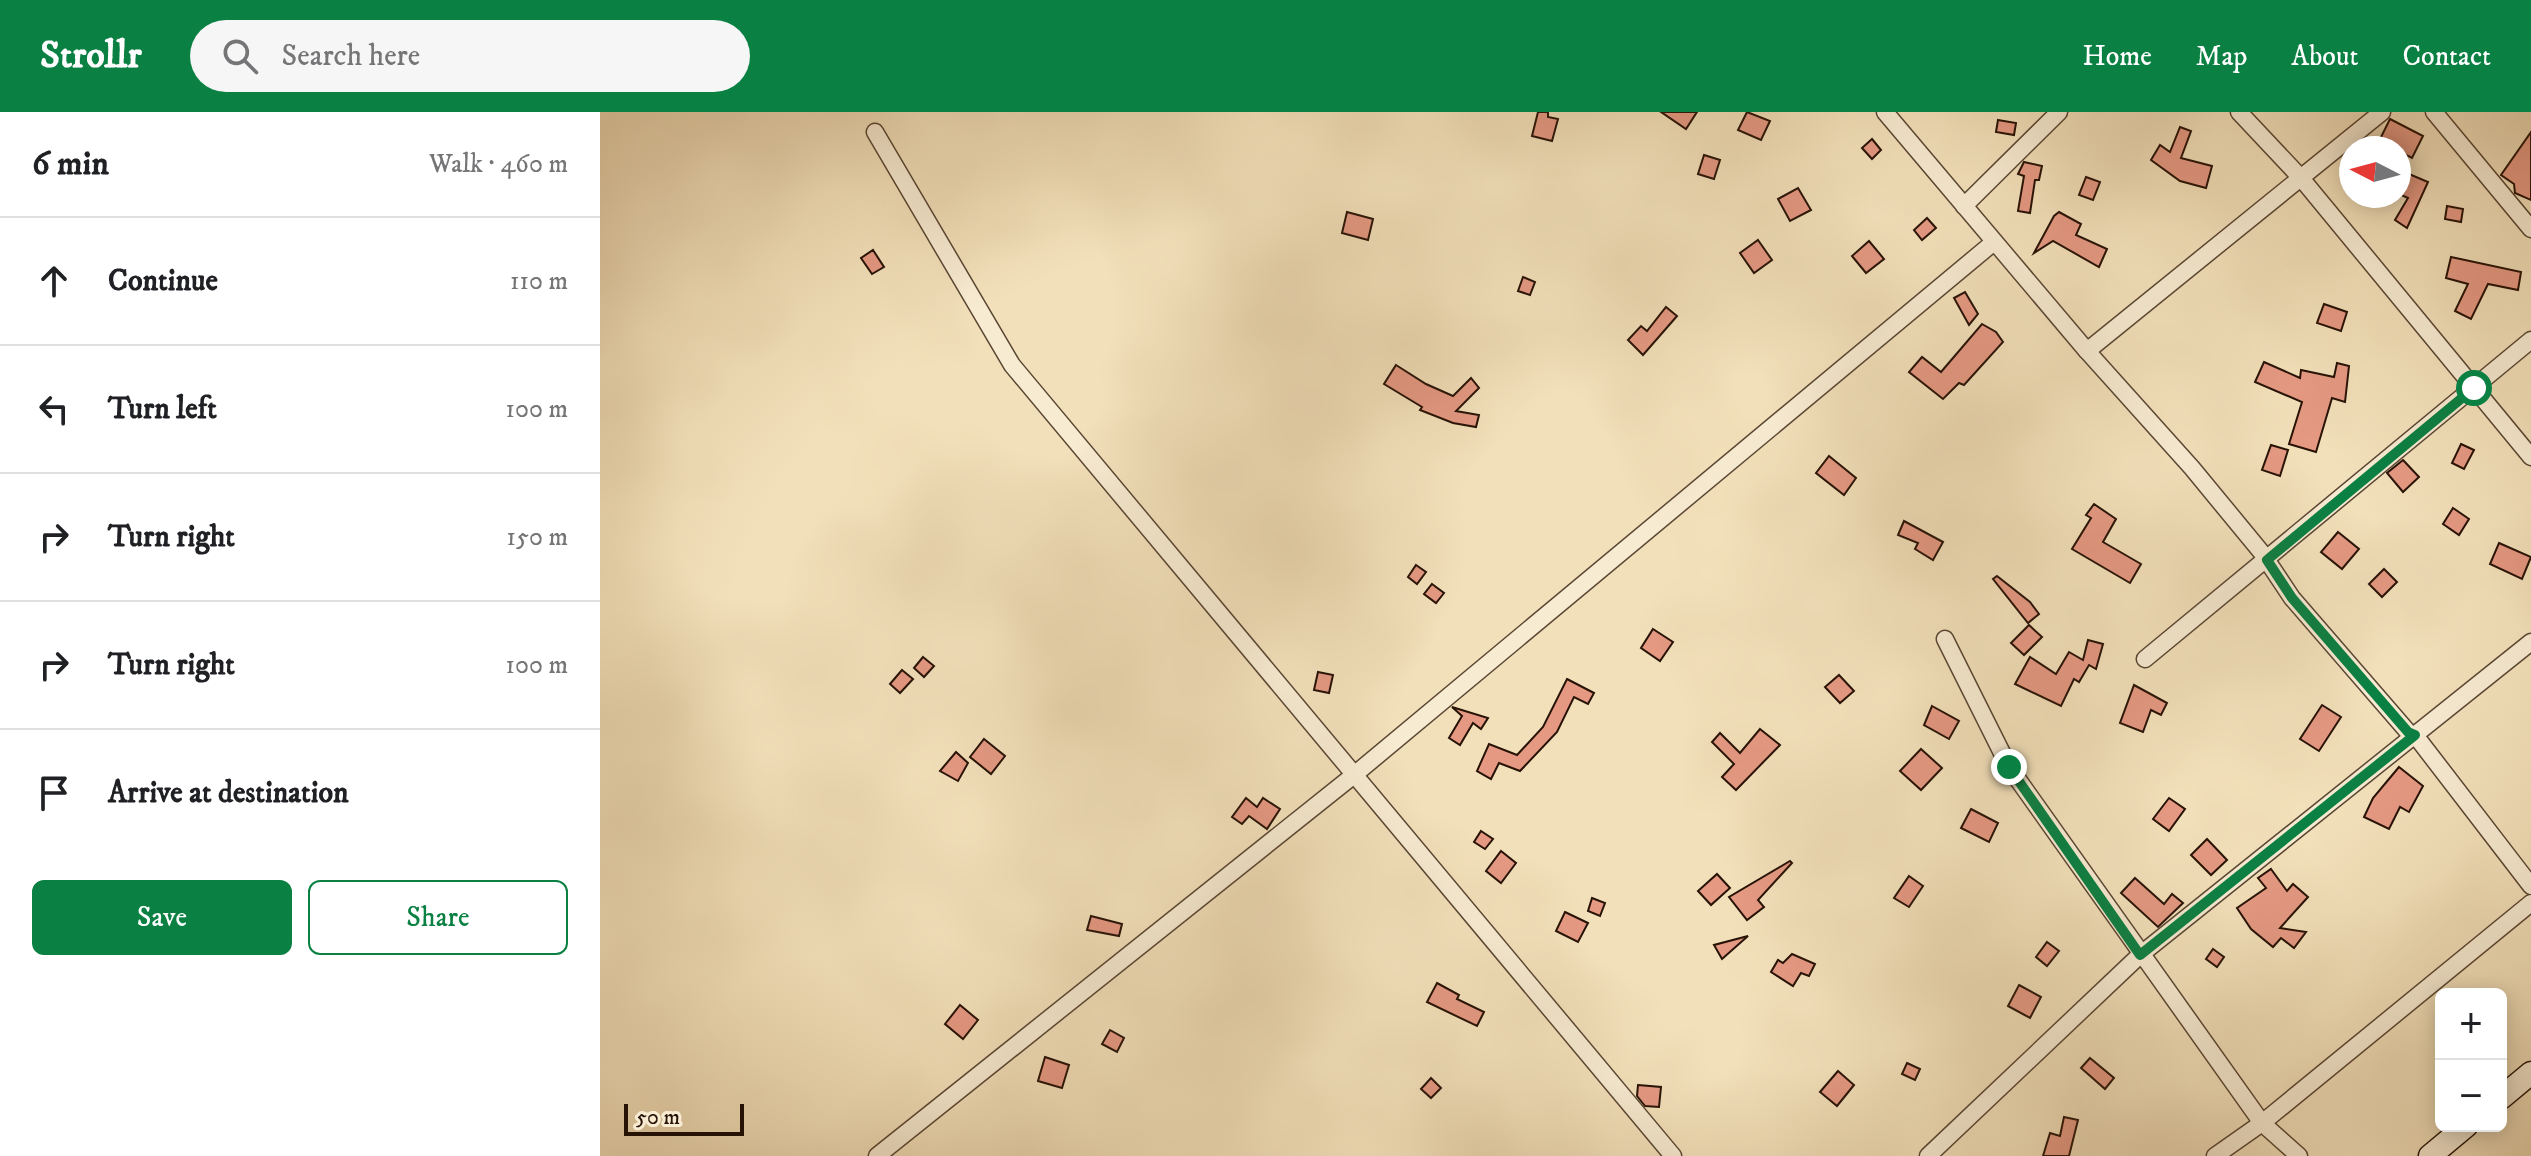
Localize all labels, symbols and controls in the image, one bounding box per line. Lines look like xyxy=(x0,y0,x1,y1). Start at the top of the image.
search box xyxy=(190,20,750,92)
text: Strollr xyxy=(40,32,142,80)
icon: search xyxy=(218,34,262,78)
text: Search here xyxy=(282,38,420,75)
text: Home xyxy=(2083,39,2152,74)
text: Map xyxy=(2196,39,2247,74)
text: About xyxy=(2291,39,2358,74)
text: Contact xyxy=(2402,39,2491,74)
north arrow xyxy=(2339,136,2411,208)
text: 6 min xyxy=(32,143,109,185)
text: Walk · 460 m xyxy=(429,148,568,181)
icon: ahead xyxy=(32,259,76,303)
text: Continue xyxy=(108,263,218,300)
text: 110 m xyxy=(510,265,568,298)
route start xyxy=(2456,370,2492,406)
icon: left xyxy=(32,387,76,431)
text: Turn left xyxy=(108,391,217,428)
text: 100 m xyxy=(505,393,568,426)
icon: right xyxy=(32,515,76,559)
text: Turn right xyxy=(108,519,235,556)
text: 150 m xyxy=(507,521,568,554)
icon: right xyxy=(32,643,76,687)
text: Turn right xyxy=(108,647,235,684)
text: 100 m xyxy=(505,649,568,682)
route end xyxy=(1991,749,2027,785)
icon: arrive xyxy=(32,771,76,815)
text: Arrive at destination xyxy=(108,775,349,812)
button: Save xyxy=(32,880,292,955)
button: Share xyxy=(308,880,568,955)
map controls xyxy=(2435,988,2507,1132)
button: + xyxy=(2435,988,2507,1060)
button: − xyxy=(2435,1060,2507,1132)
scale bar xyxy=(624,1100,744,1136)
text: 50 m xyxy=(636,1104,680,1131)

